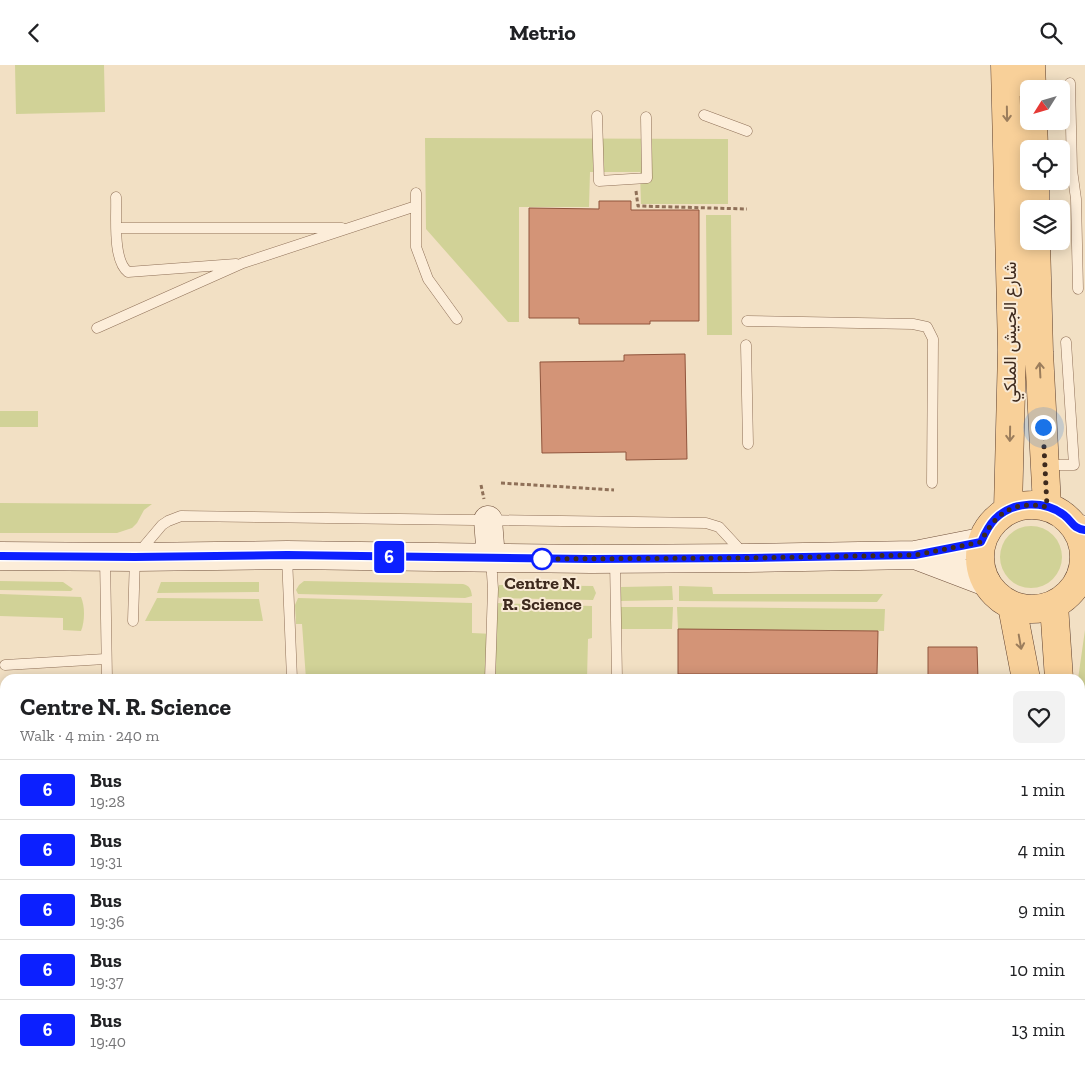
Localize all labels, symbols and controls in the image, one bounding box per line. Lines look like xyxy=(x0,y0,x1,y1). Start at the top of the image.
icon: back xyxy=(20,19,48,47)
text: Metrio xyxy=(509,19,576,46)
icon: search xyxy=(1037,19,1065,47)
north arrow xyxy=(1020,80,1070,130)
map controls xyxy=(1020,80,1070,250)
one-way arrow xyxy=(1003,105,1012,121)
button: locate xyxy=(1020,140,1070,190)
button: layers xyxy=(1020,200,1070,250)
street label: شارع الجيش الملكي xyxy=(999,261,1025,403)
one-way arrow xyxy=(1035,363,1044,379)
your location xyxy=(1031,415,1056,440)
one-way arrow xyxy=(1005,425,1015,441)
line badge: 6 xyxy=(373,541,405,573)
text: 6 xyxy=(384,546,394,568)
marker: Centre N. R. Science xyxy=(531,548,553,570)
place label: Centre N. R. Science xyxy=(502,572,582,615)
one-way arrow xyxy=(1016,634,1026,650)
button: heart xyxy=(1013,691,1065,743)
text: Centre N. R. Science xyxy=(20,692,231,721)
text: Walk · 4 min · 240 m xyxy=(20,726,159,745)
text: Bus xyxy=(90,769,122,792)
text: 1 min xyxy=(1021,778,1065,801)
text: 6 xyxy=(43,779,52,801)
text: 19:28 xyxy=(90,792,125,811)
text: Bus xyxy=(90,829,122,852)
text: 4 min xyxy=(1018,838,1065,861)
text: 6 xyxy=(43,839,52,861)
text: 19:31 xyxy=(90,852,122,871)
text: Bus xyxy=(90,889,122,912)
text: 9 min xyxy=(1018,898,1065,921)
text: 6 xyxy=(43,899,52,921)
text: 19:36 xyxy=(90,912,125,931)
text: Bus xyxy=(90,949,122,972)
text: 10 min xyxy=(1010,958,1065,981)
text: 6 xyxy=(43,959,52,981)
text: 19:37 xyxy=(90,972,124,991)
text: Bus xyxy=(90,1009,122,1032)
text: 13 min xyxy=(1011,1018,1065,1041)
text: 6 xyxy=(43,1019,52,1041)
text: 19:40 xyxy=(90,1032,126,1051)

